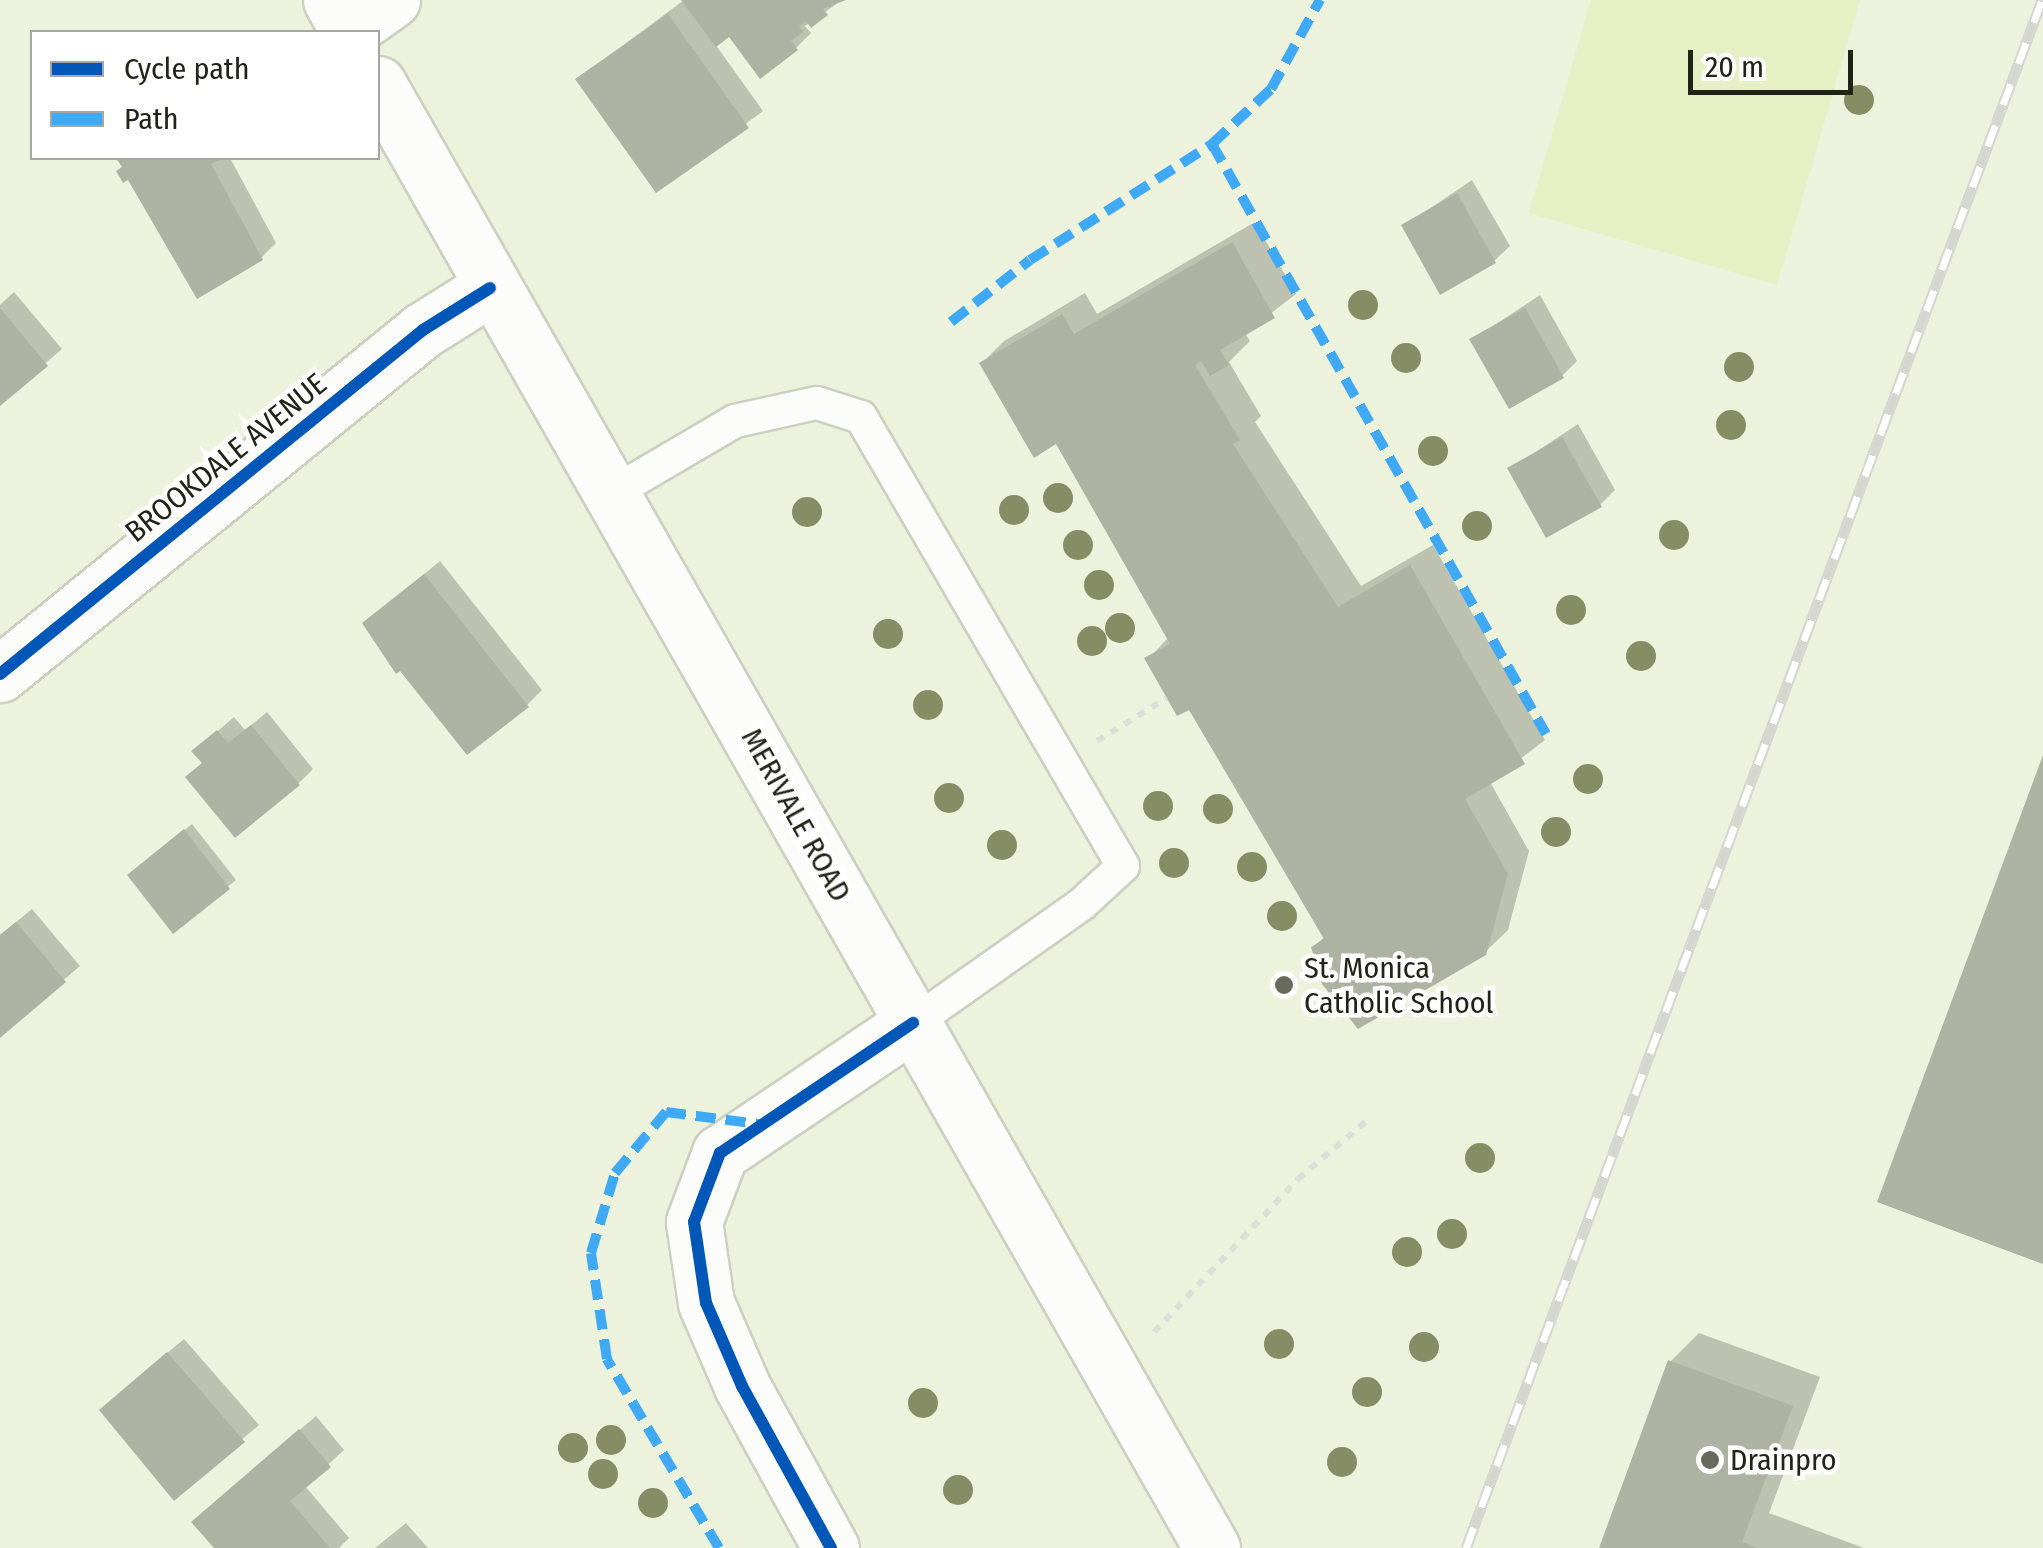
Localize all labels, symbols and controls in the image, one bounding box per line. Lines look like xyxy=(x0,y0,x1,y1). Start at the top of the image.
legend xyxy=(30,30,380,160)
scale bar xyxy=(1693,30,1858,92)
text: 20 m xyxy=(1705,49,1764,85)
text: Cycle path xyxy=(124,51,250,87)
text: Path xyxy=(124,101,178,137)
street label: BROOKDALE AVENUE xyxy=(118,366,334,550)
street label: MERIVALE ROAD xyxy=(734,722,858,908)
place label: St. Monica Catholic School xyxy=(1304,950,1493,1020)
marker: St. Monica Catholic School xyxy=(1273,974,1295,996)
place label: Drainpro xyxy=(1730,1442,1836,1478)
marker: Drainpro xyxy=(1699,1449,1721,1471)

